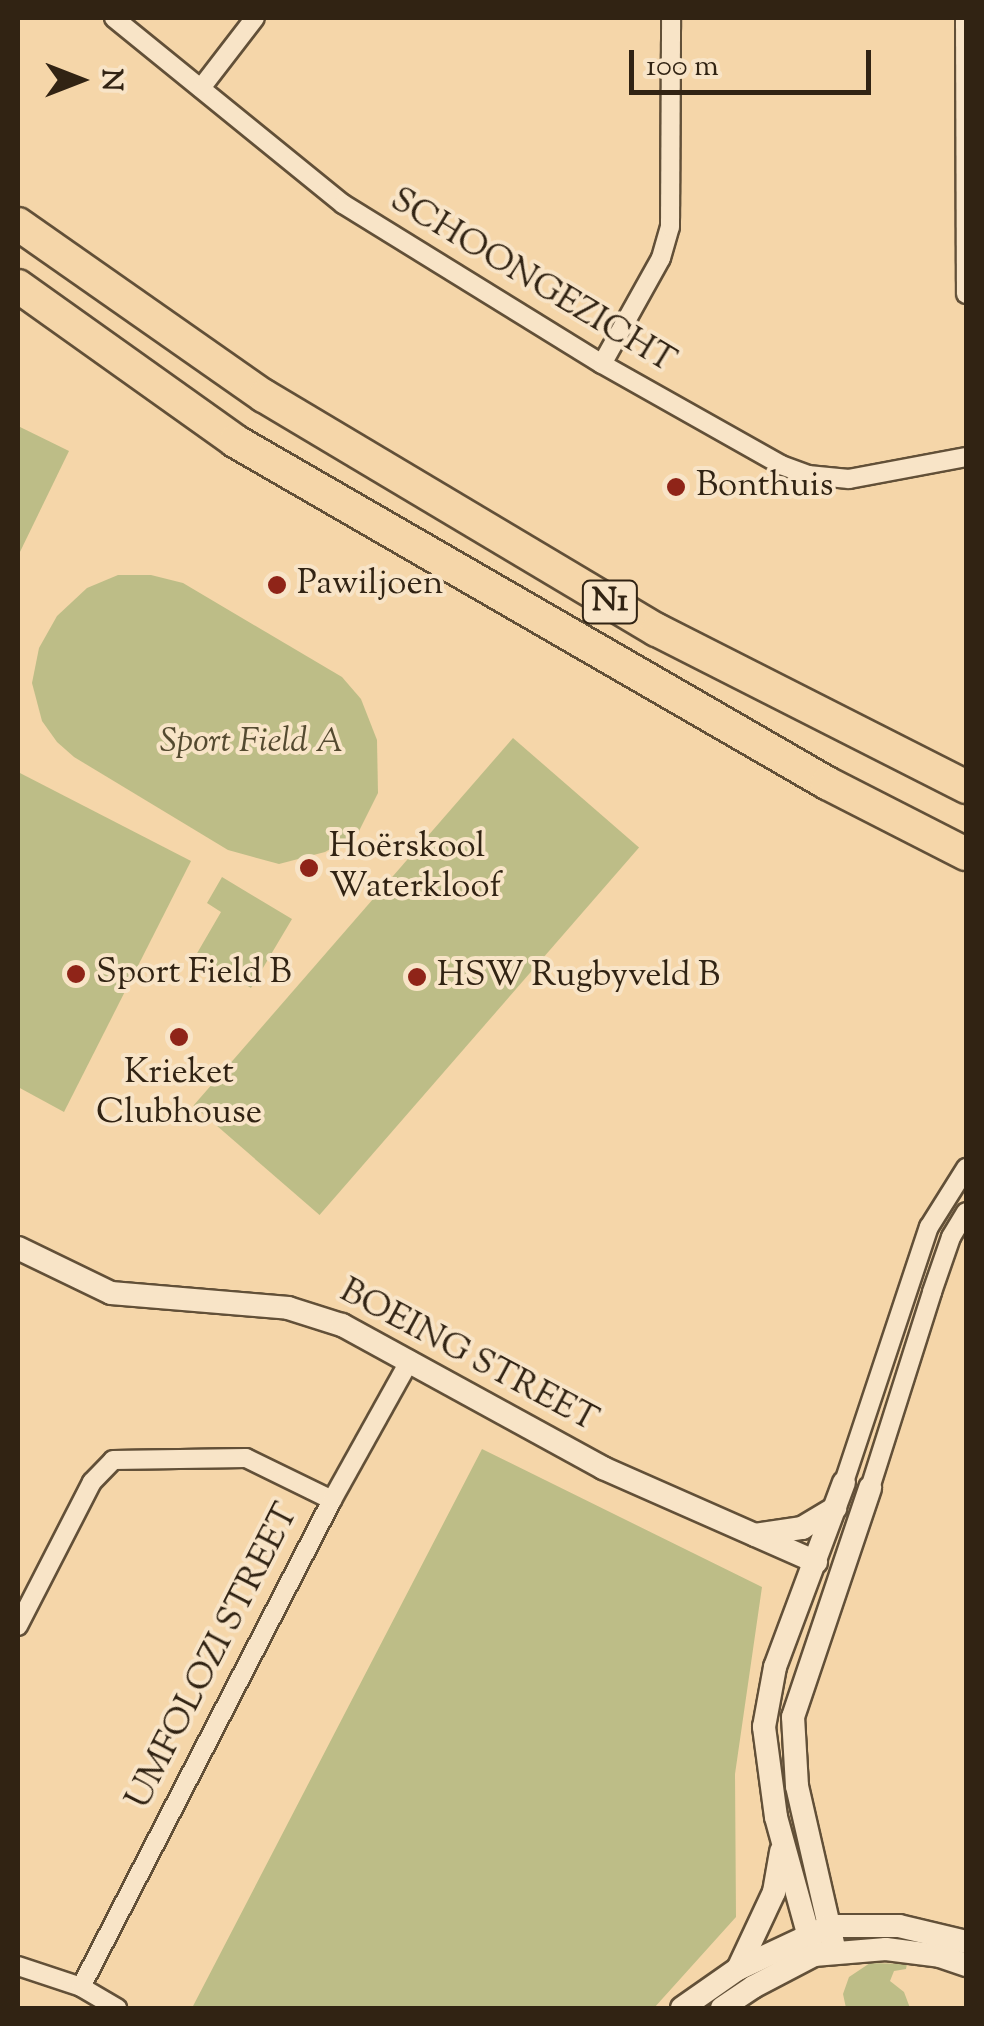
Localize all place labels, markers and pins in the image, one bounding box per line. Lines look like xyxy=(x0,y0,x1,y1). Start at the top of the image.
place label: Bonthuis xyxy=(696,466,834,508)
marker: Bonthuis xyxy=(665,476,687,498)
place label: Pawiljoen xyxy=(297,564,443,606)
marker: Pawiljoen xyxy=(266,574,288,596)
place label: Hoërskool Waterkloof xyxy=(329,827,502,909)
marker: Hoërskool Waterkloof xyxy=(298,857,320,879)
place label: Sport Field B xyxy=(96,953,291,995)
place label: HSW Rugbyveld B xyxy=(437,956,720,998)
marker: Sport Field B xyxy=(65,963,87,985)
marker: HSW Rugbyveld B xyxy=(406,966,428,988)
marker: Krieket Clubhouse xyxy=(168,1026,190,1048)
place label: Krieket Clubhouse xyxy=(96,1053,262,1135)

